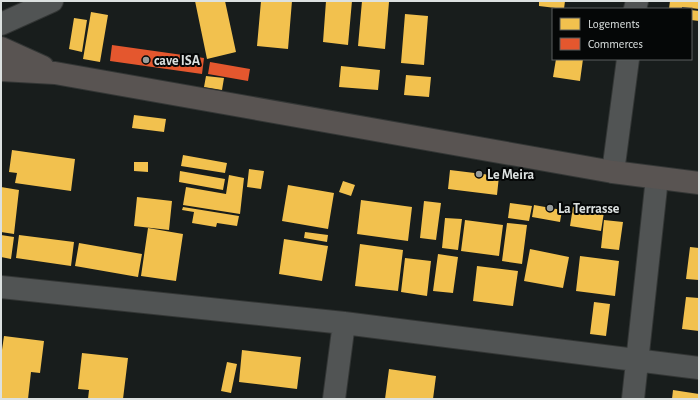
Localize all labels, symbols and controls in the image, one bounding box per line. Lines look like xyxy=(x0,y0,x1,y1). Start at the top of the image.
legend xyxy=(552,8,692,60)
text: Logements xyxy=(588,18,640,30)
text: Commerces xyxy=(588,38,643,50)
place label: cave ISA xyxy=(154,54,201,68)
marker: cave ISA xyxy=(141,55,151,65)
place label: Le Meira xyxy=(487,168,535,182)
marker: Le Meira xyxy=(474,169,484,179)
place label: La Terrasse xyxy=(558,202,620,216)
marker: La Terrasse xyxy=(545,203,555,213)

